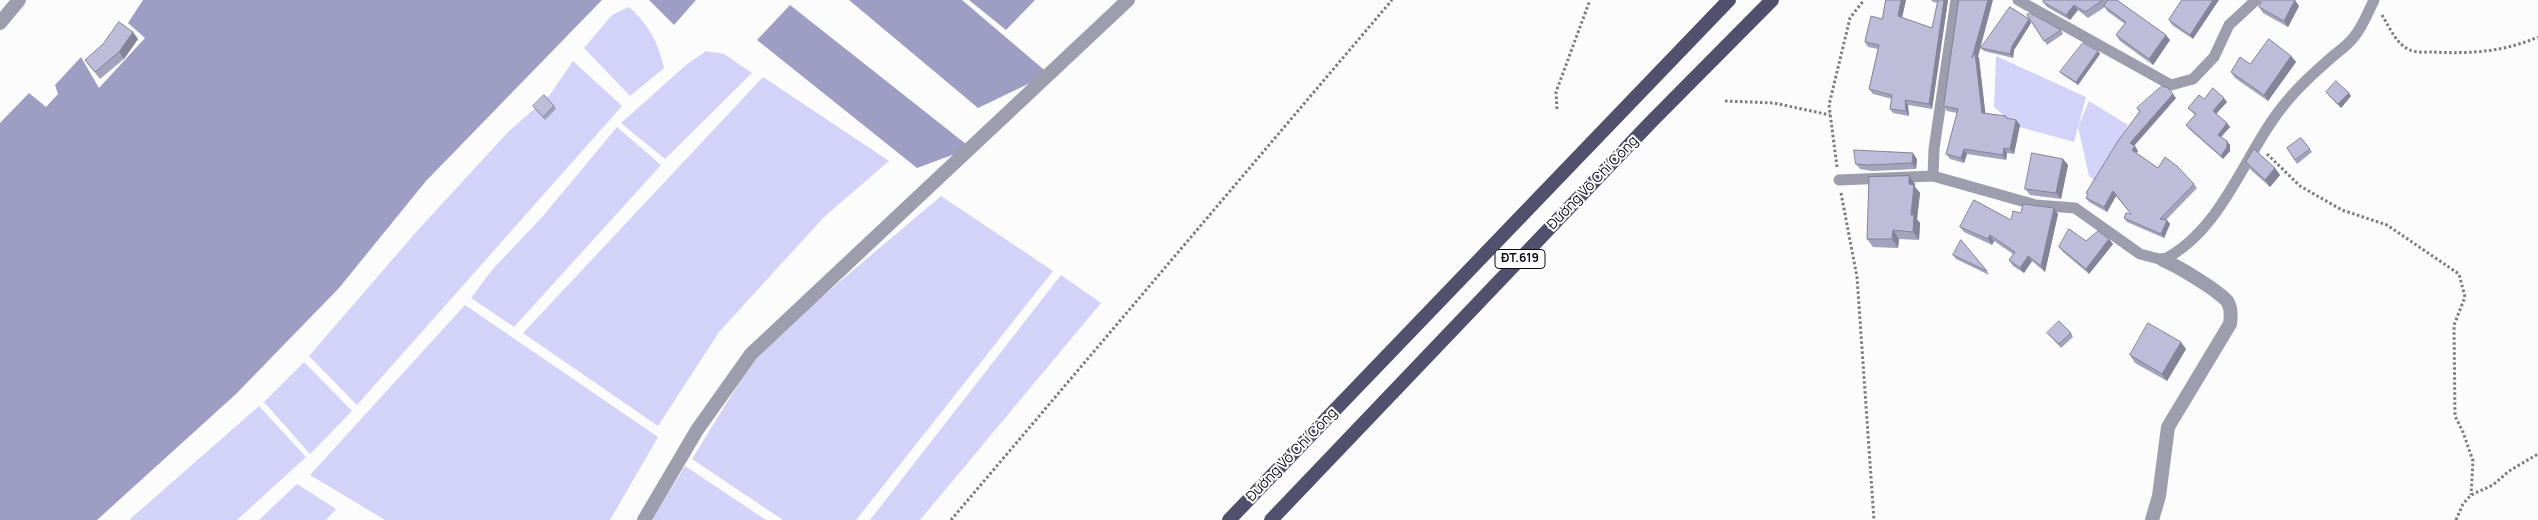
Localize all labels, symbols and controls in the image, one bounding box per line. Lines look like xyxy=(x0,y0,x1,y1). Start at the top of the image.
street label: Đường Võ Chí Công xyxy=(1544,133,1642,233)
road number: ĐT.619 xyxy=(1495,250,1545,268)
street label: Đường Võ Chí Công xyxy=(1243,405,1341,505)

